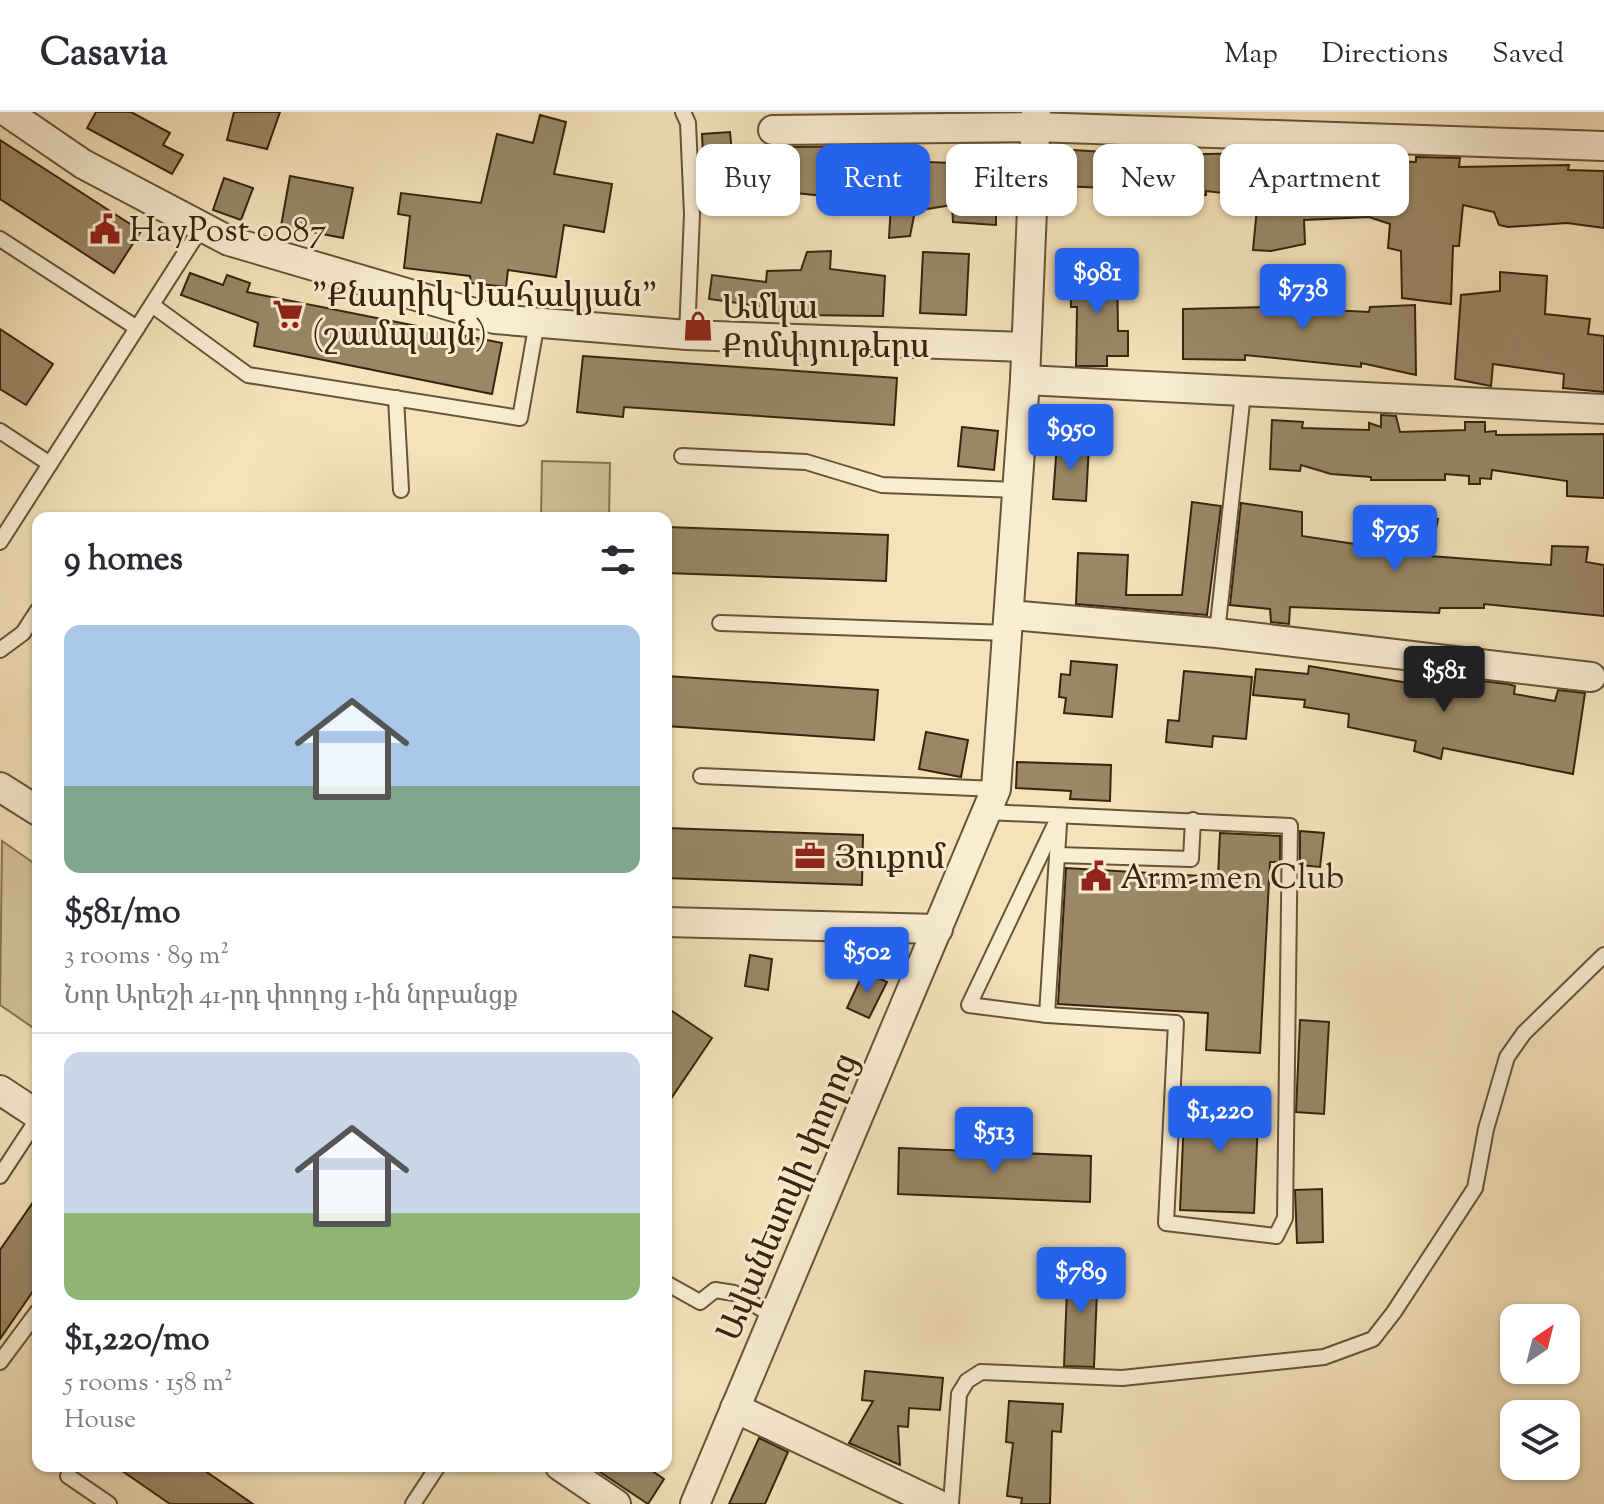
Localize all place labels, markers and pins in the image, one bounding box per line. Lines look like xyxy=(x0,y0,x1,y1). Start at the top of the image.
place label: HayPost 0087 xyxy=(129,208,327,257)
public building icon: HayPost 0087 xyxy=(88,212,122,246)
pin: $981 xyxy=(1050,248,1144,316)
pin: $738 xyxy=(1256,264,1350,332)
place label: "Քնարիկ Սահակյան" (շամպայն) xyxy=(312,273,658,361)
place label: Ամկա Քոմփյութերս xyxy=(722,285,929,373)
supermarket icon: "Քնարիկ Սահակյան" (շամպայն) xyxy=(271,297,305,331)
shop icon: Ամկա Քոմփյութերս xyxy=(681,309,715,343)
pin: $950 xyxy=(1024,404,1118,472)
pin: $795 xyxy=(1348,505,1442,573)
pin: $581 xyxy=(1397,646,1491,714)
place label: Յուքոմ xyxy=(834,835,947,884)
office icon: Յուքոմ xyxy=(793,839,827,873)
place label: Arm-men Club xyxy=(1120,855,1344,904)
public building icon: Arm-men Club xyxy=(1079,859,1113,893)
pin: $502 xyxy=(820,927,914,995)
pin: $1,220 xyxy=(1155,1086,1285,1154)
pin: $513 xyxy=(947,1107,1041,1175)
pin: $789 xyxy=(1034,1247,1128,1315)

